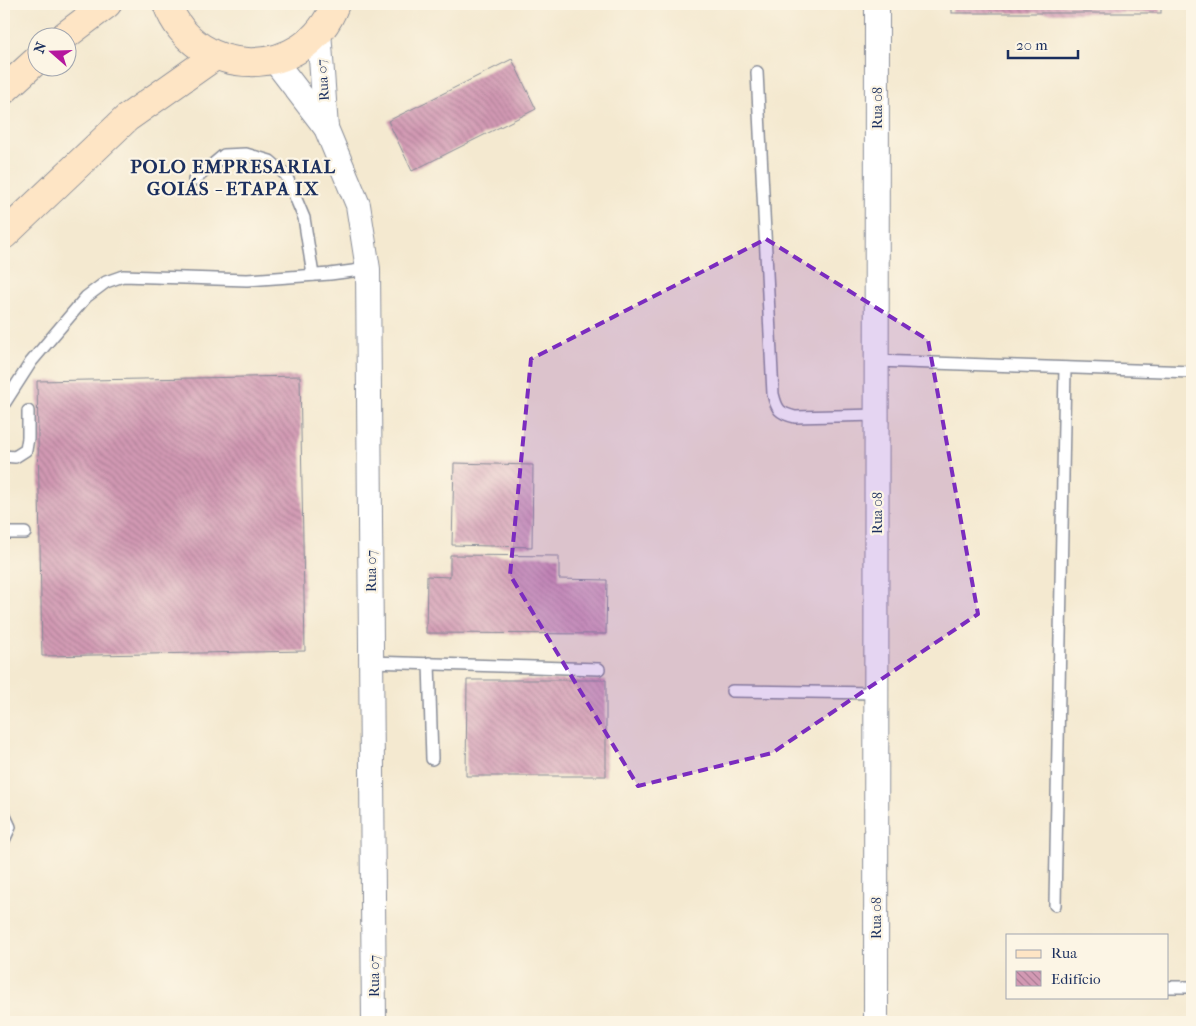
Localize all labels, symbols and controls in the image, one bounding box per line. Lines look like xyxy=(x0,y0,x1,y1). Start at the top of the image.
north arrow xyxy=(28,28,78,78)
scale bar xyxy=(1008,28,1078,60)
text: 20 m xyxy=(1016,36,1048,54)
text: N xyxy=(30,39,50,56)
street label: Rua 07 xyxy=(313,58,333,101)
street label: Rua 08 xyxy=(869,87,886,129)
district label: POLO EMPRESARIAL GOIÁS - ETAPA IX xyxy=(130,156,336,200)
street label: Rua 08 xyxy=(869,492,886,534)
street label: Rua 07 xyxy=(363,550,380,592)
street label: Rua 08 xyxy=(868,897,885,939)
legend xyxy=(1006,934,1168,998)
text: Rua xyxy=(1051,944,1078,962)
street label: Rua 07 xyxy=(366,955,383,997)
text: Edifício xyxy=(1051,970,1101,988)

